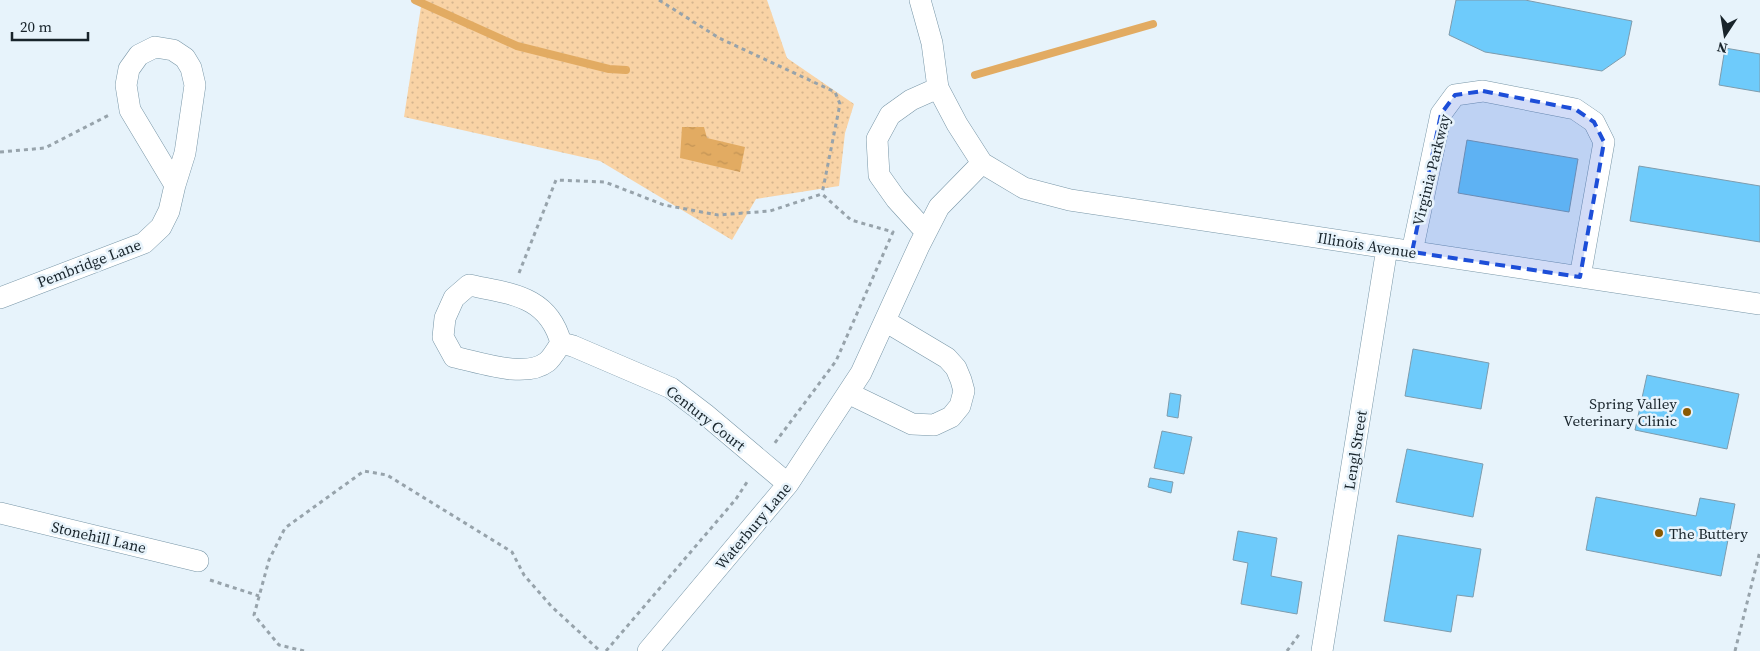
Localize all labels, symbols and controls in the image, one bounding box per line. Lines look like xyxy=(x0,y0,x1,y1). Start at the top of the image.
scale bar xyxy=(12,10,89,42)
north arrow xyxy=(1700,10,1750,60)
text: 20 m xyxy=(20,16,52,37)
text: N xyxy=(1715,37,1729,59)
street label: Virginia Parkway xyxy=(1407,112,1455,228)
street label: Illinois Avenue xyxy=(1316,227,1418,263)
street label: Pembridge Lane xyxy=(34,233,144,292)
street label: Century Court xyxy=(662,380,750,456)
place label: Spring Valley Veterinary Clinic xyxy=(1563,393,1677,431)
marker: Spring Valley Veterinary Clinic xyxy=(1681,406,1693,418)
street label: Lengl Street xyxy=(1338,409,1372,491)
street label: Waterbury Lane xyxy=(710,478,796,574)
street label: Stonehill Lane xyxy=(50,516,149,558)
place label: The Buttery xyxy=(1669,523,1748,544)
marker: The Buttery xyxy=(1653,527,1665,539)

